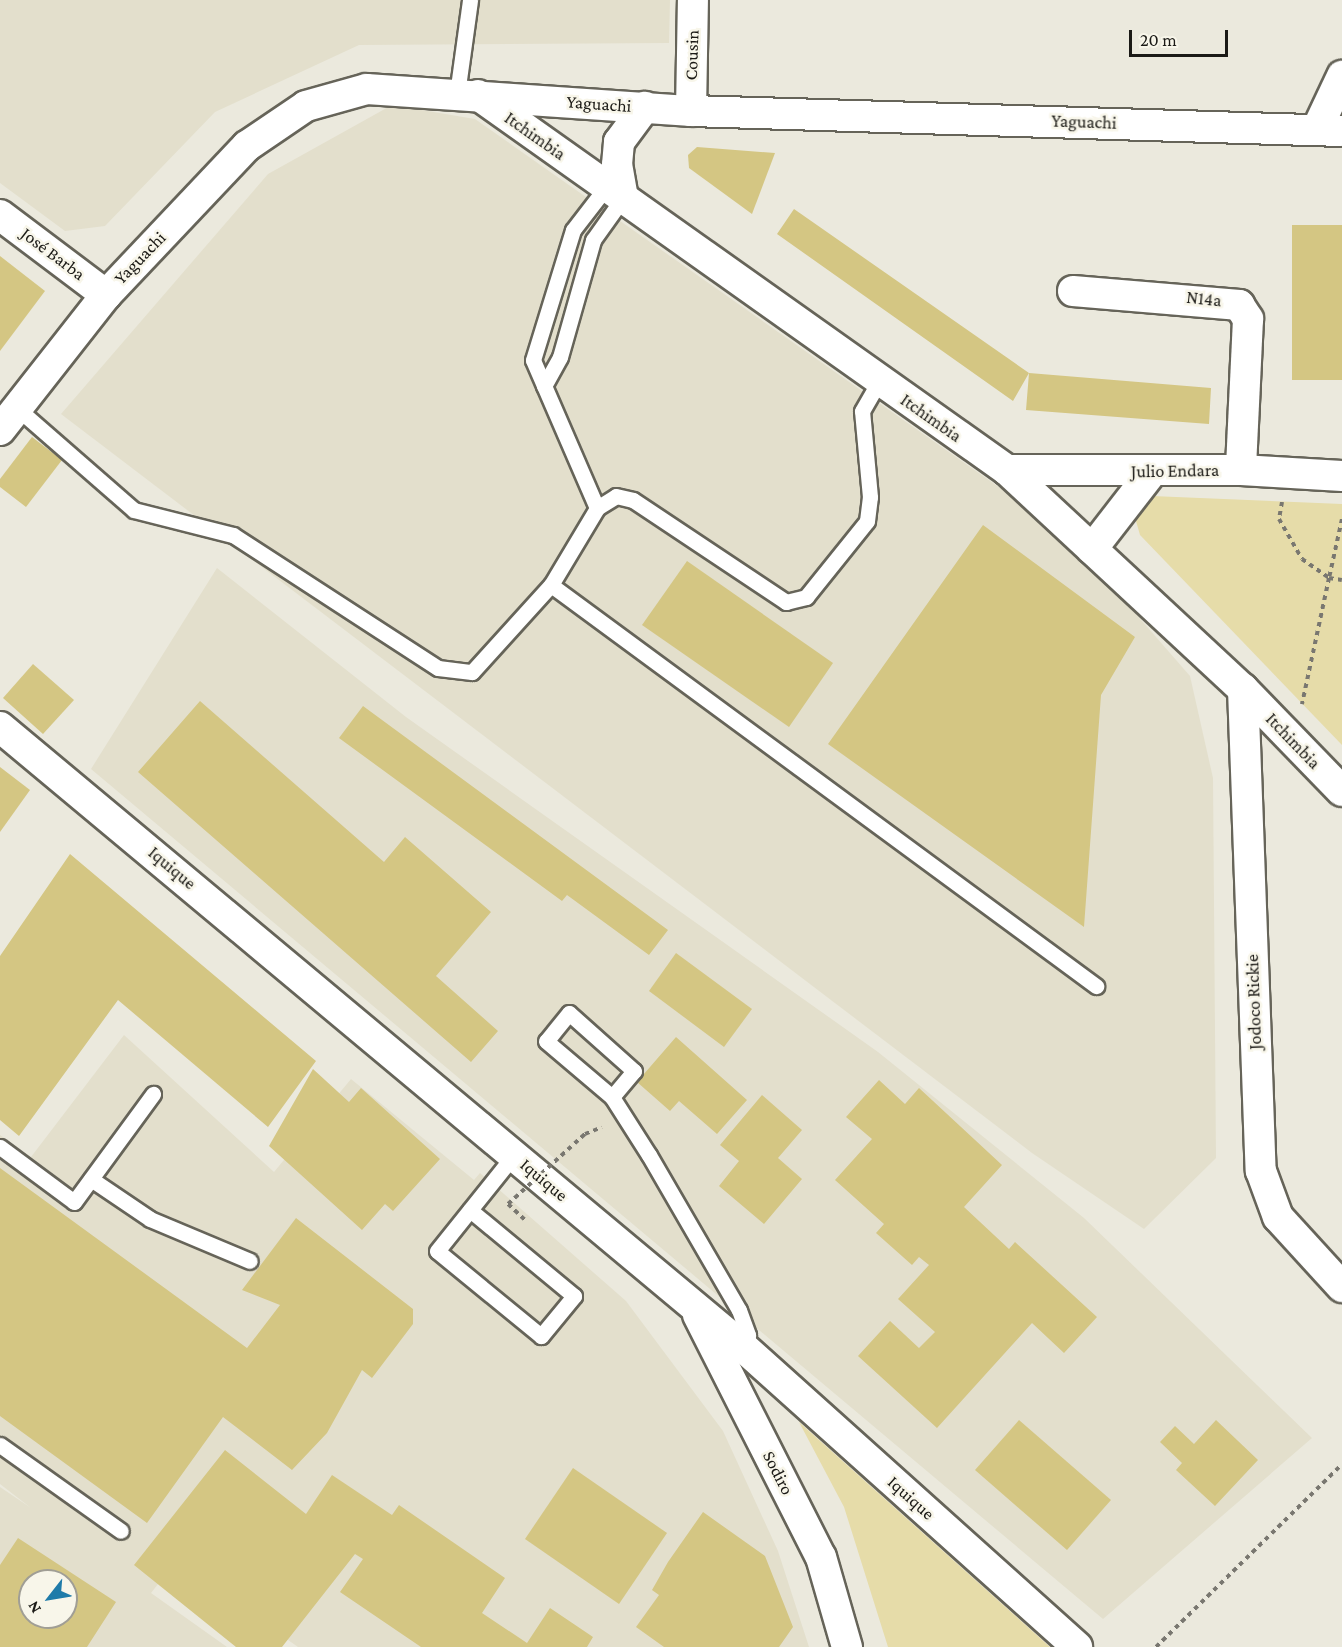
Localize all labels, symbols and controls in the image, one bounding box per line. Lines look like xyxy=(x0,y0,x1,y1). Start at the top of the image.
scale bar xyxy=(1132,18,1231,56)
street label: Cousin xyxy=(680,29,704,81)
text: 20 m xyxy=(1140,30,1177,50)
street label: Yaguachi xyxy=(566,91,632,117)
street label: Itchimbia xyxy=(500,107,570,165)
street label: Yaguachi xyxy=(1051,110,1117,134)
street label: José Barba xyxy=(17,223,89,285)
street label: Yaguachi xyxy=(110,227,170,289)
street label: N14a xyxy=(1185,286,1223,312)
street label: Itchimbia xyxy=(896,389,966,447)
street label: Julio Endara xyxy=(1131,459,1219,483)
street label: Itchimbia xyxy=(1261,708,1325,774)
street label: Iquique xyxy=(144,842,200,894)
street label: Jodoco Rickie xyxy=(1242,954,1266,1050)
street label: Iquique xyxy=(516,1154,572,1206)
street label: Sodiro xyxy=(758,1447,798,1499)
street label: Iquique xyxy=(883,1471,939,1525)
north arrow xyxy=(18,1569,78,1629)
text: N xyxy=(24,1598,44,1617)

